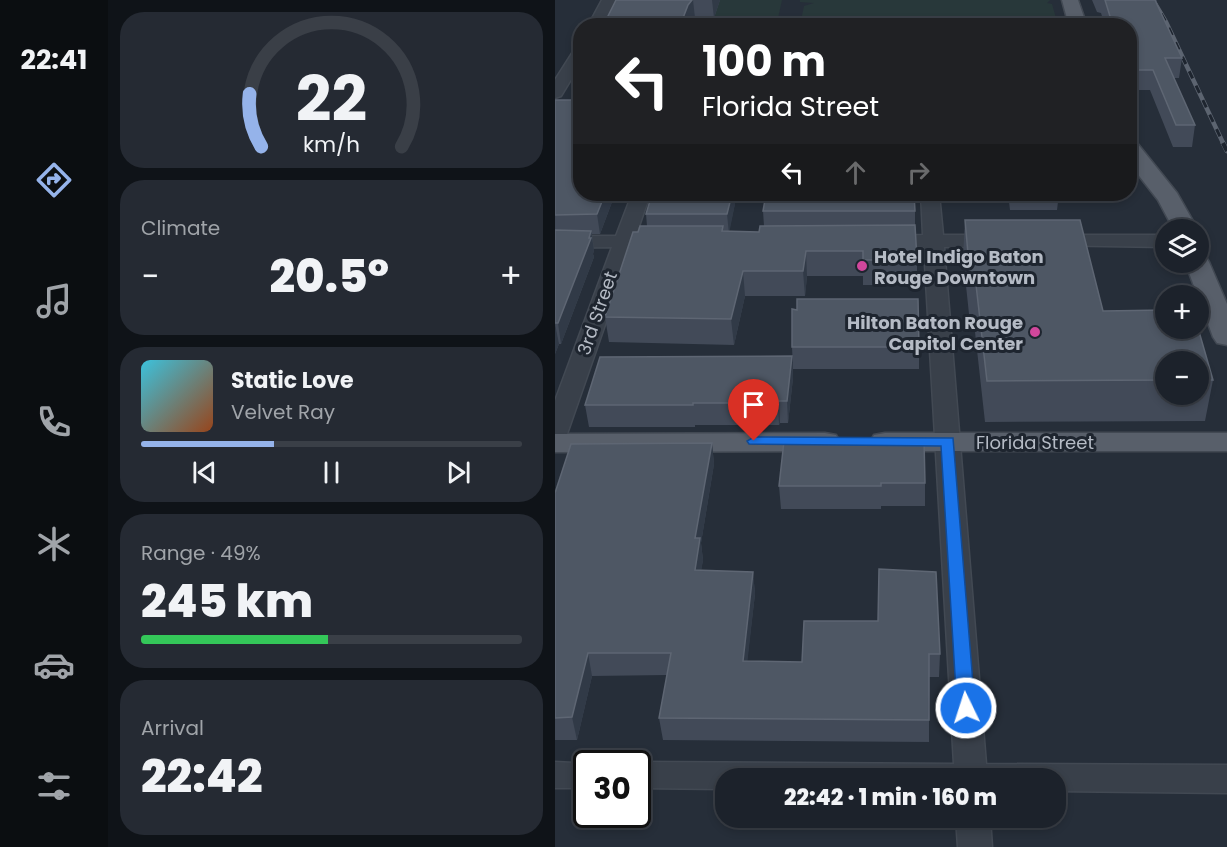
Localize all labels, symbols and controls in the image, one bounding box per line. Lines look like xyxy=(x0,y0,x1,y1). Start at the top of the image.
text: 100 m xyxy=(702,32,826,91)
text: 22:41 xyxy=(21,41,87,78)
icon: left xyxy=(603,42,681,120)
text: 22 xyxy=(296,55,367,143)
text: Florida Street xyxy=(702,88,879,125)
text: km/h xyxy=(303,129,360,160)
icon: left xyxy=(776,156,809,189)
icon: ahead xyxy=(839,156,872,189)
icon: right xyxy=(902,156,935,189)
icon: directions xyxy=(33,159,75,201)
text: Climate xyxy=(141,214,220,242)
map controls xyxy=(1155,219,1209,405)
button: layers xyxy=(1155,219,1209,273)
place label: Hotel Indigo Baton Rouge Downtown xyxy=(874,244,1044,290)
text: 20.5° xyxy=(269,245,389,308)
text: − xyxy=(141,253,159,300)
text: + xyxy=(499,253,522,300)
marker: Hotel Indigo Baton Rouge Downtown xyxy=(855,259,869,273)
street label: 3rd Street xyxy=(571,268,623,358)
icon: music xyxy=(33,280,75,322)
button: + xyxy=(1155,285,1209,339)
place label: Hilton Baton Rouge Capitol Center xyxy=(847,310,1023,356)
marker: Hilton Baton Rouge Capitol Center xyxy=(1028,325,1042,339)
button: − xyxy=(1155,351,1209,405)
text: Static Love xyxy=(231,365,354,396)
pin xyxy=(728,379,779,441)
icon: arrive xyxy=(737,388,770,421)
text: Velvet Ray xyxy=(231,398,335,426)
icon: phone xyxy=(33,401,75,443)
street label: Florida Street xyxy=(976,430,1094,455)
icon: previous xyxy=(188,456,221,489)
icon: pause xyxy=(315,456,348,489)
icon: next xyxy=(442,456,475,489)
icon: climate xyxy=(33,523,75,565)
text: Range · 49% xyxy=(141,539,261,567)
text: 245 km xyxy=(141,570,313,633)
icon: car xyxy=(33,644,75,686)
position arrow xyxy=(934,676,998,740)
text: Arrival xyxy=(141,714,204,742)
text: 22:42 xyxy=(141,745,263,808)
speed limit sign: 30 xyxy=(573,750,651,828)
icon: filters xyxy=(33,765,75,807)
text: 22:42 · 1 min · 160 m xyxy=(784,782,997,813)

